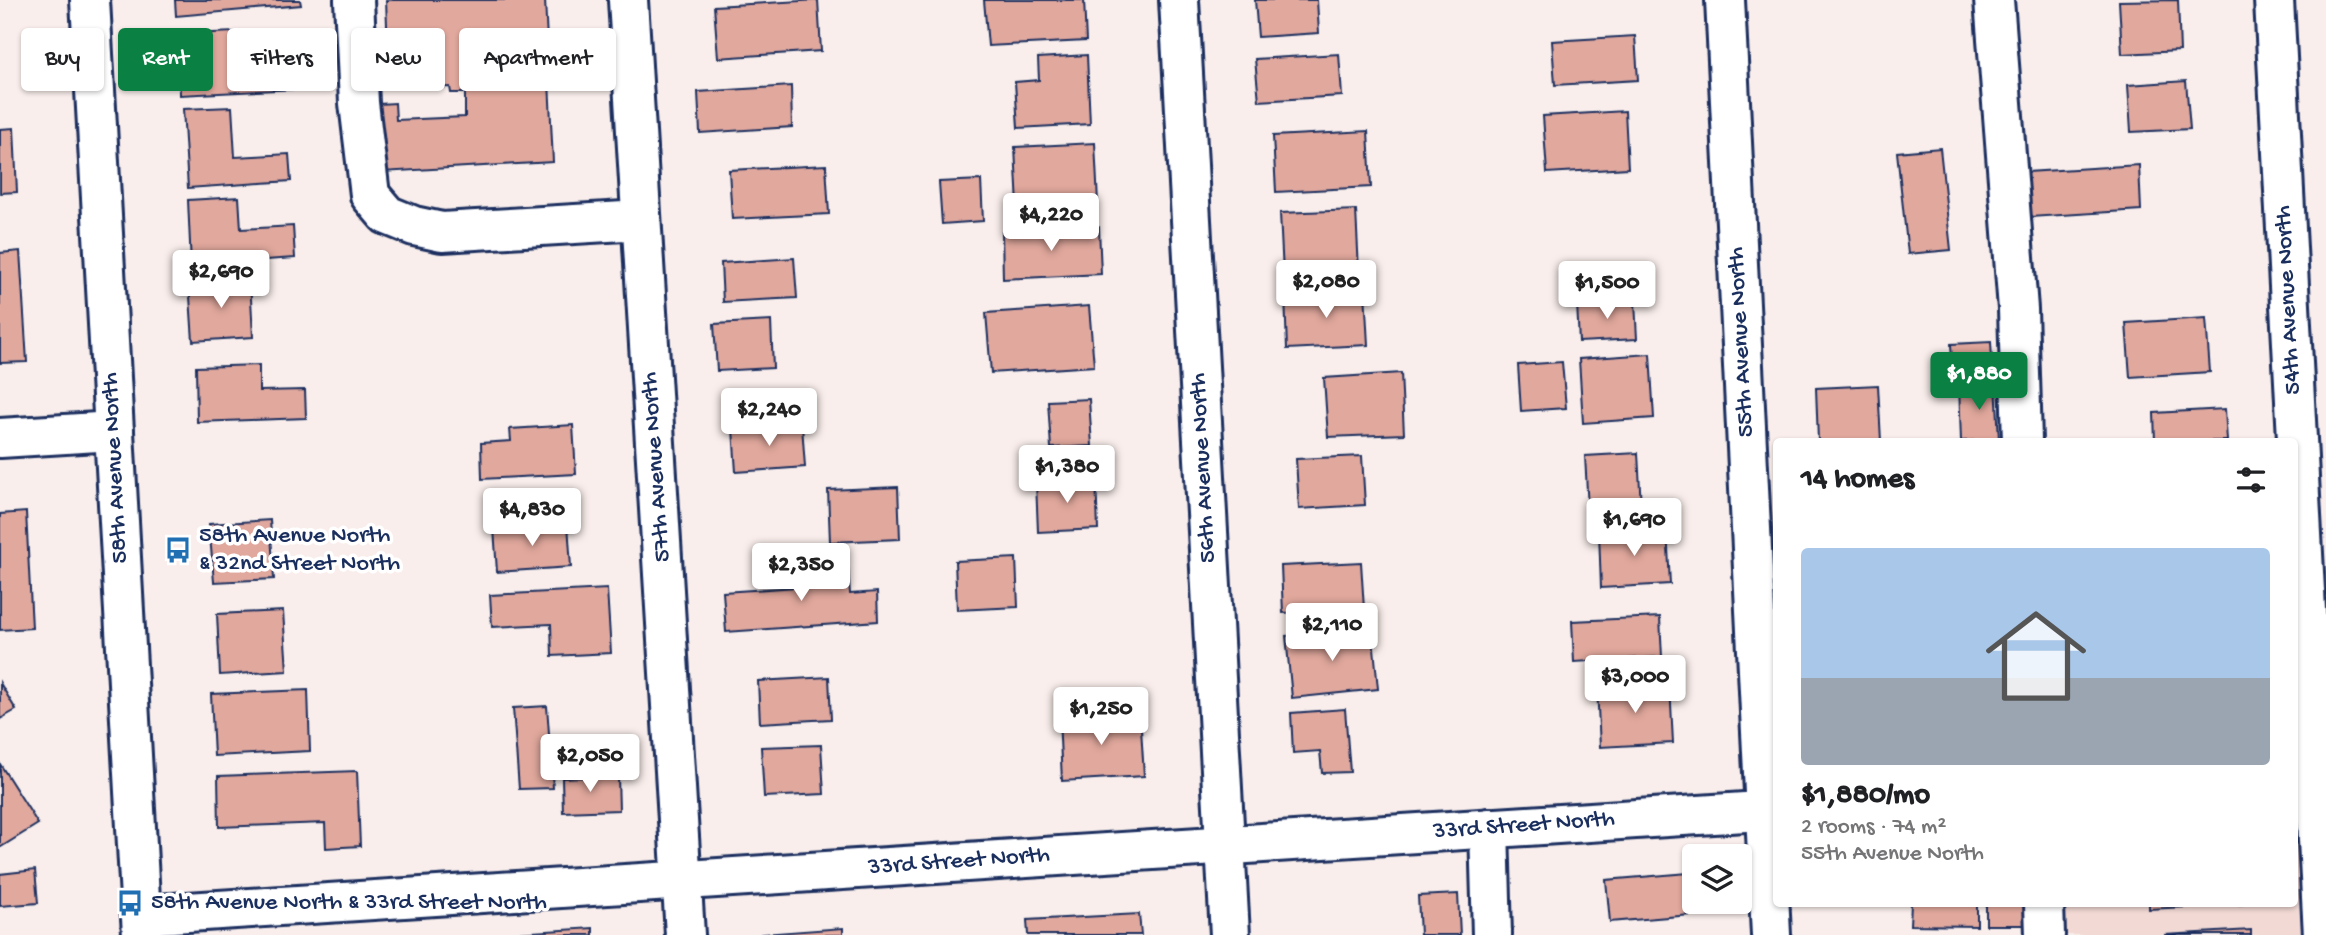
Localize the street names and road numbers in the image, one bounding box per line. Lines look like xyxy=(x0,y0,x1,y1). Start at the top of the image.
street label: 54th Avenue North xyxy=(2270,205,2308,395)
street label: 55th Avenue North xyxy=(1723,246,1761,438)
street label: 57th Avenue North xyxy=(636,371,678,563)
street label: 58th Avenue North xyxy=(97,372,135,564)
street label: 56th Avenue North xyxy=(1185,372,1223,564)
street label: 33rd Street North xyxy=(1431,805,1616,847)
street label: 33rd Street North xyxy=(866,841,1051,883)

